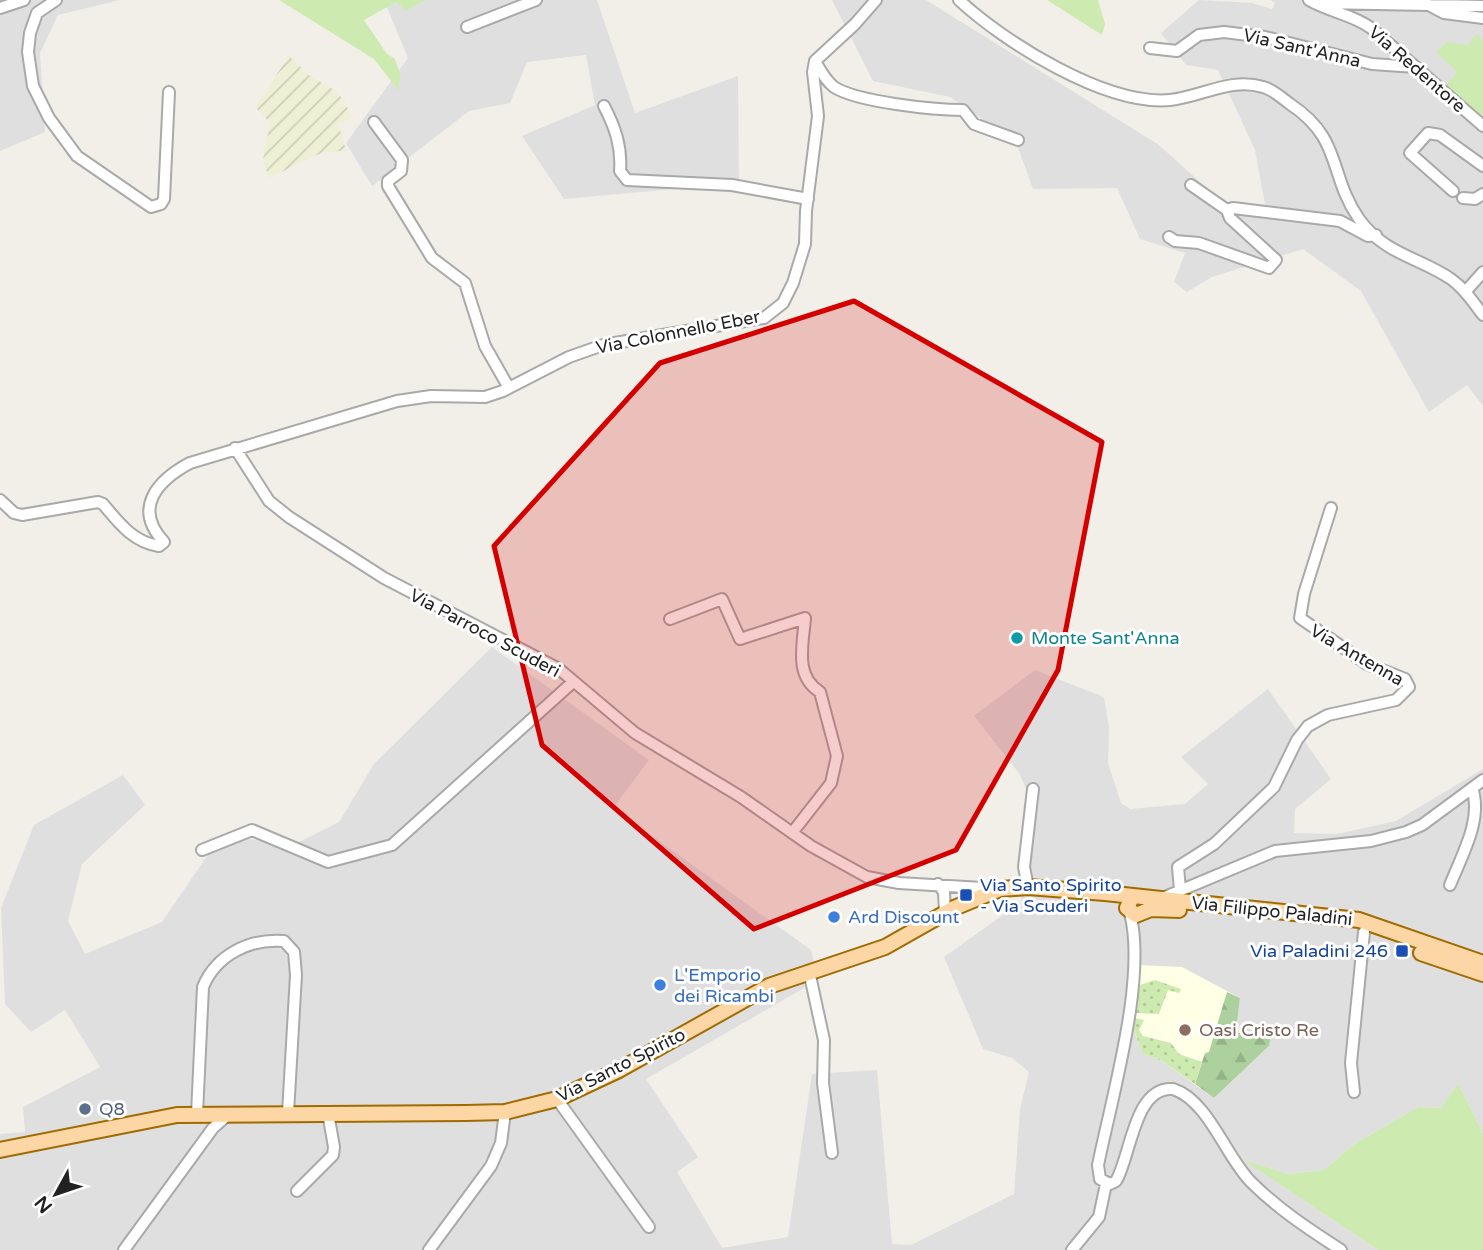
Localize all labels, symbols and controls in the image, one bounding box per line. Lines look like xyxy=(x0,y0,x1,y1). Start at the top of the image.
street label: Via Redentore xyxy=(1364,21,1470,117)
street label: Via Sant'Anna xyxy=(1241,24,1363,72)
street label: Via Colonnello Eber xyxy=(594,305,762,359)
street label: Via Parroco Scuderi xyxy=(406,584,564,682)
street label: Via Antenna xyxy=(1306,619,1408,691)
place label: Monte Sant'Anna xyxy=(1031,627,1180,649)
marker: Monte Sant'Anna xyxy=(1009,630,1025,646)
place label: Via Santo Spirito - Via Scuderi xyxy=(980,874,1122,917)
marker: Via Santo Spirito - Via Scuderi xyxy=(958,887,974,903)
street label: Via Filippo Paladini xyxy=(1190,892,1354,930)
place label: Ard Discount xyxy=(848,906,960,928)
marker: Ard Discount xyxy=(826,909,842,925)
place label: Via Paladini 246 xyxy=(1250,940,1388,962)
marker: Via Paladini 246 xyxy=(1394,943,1410,959)
place label: L'Emporio dei Ricambi xyxy=(674,964,774,1007)
marker: L'Emporio dei Ricambi xyxy=(652,977,668,993)
place label: Oasi Cristo Re xyxy=(1199,1019,1319,1041)
marker: Oasi Cristo Re xyxy=(1177,1022,1193,1038)
street label: Via Santo Spirito xyxy=(553,1023,689,1107)
place label: Q8 xyxy=(99,1098,125,1120)
marker: Q8 xyxy=(77,1101,93,1117)
north arrow xyxy=(21,1159,91,1229)
text: N xyxy=(30,1191,57,1217)

